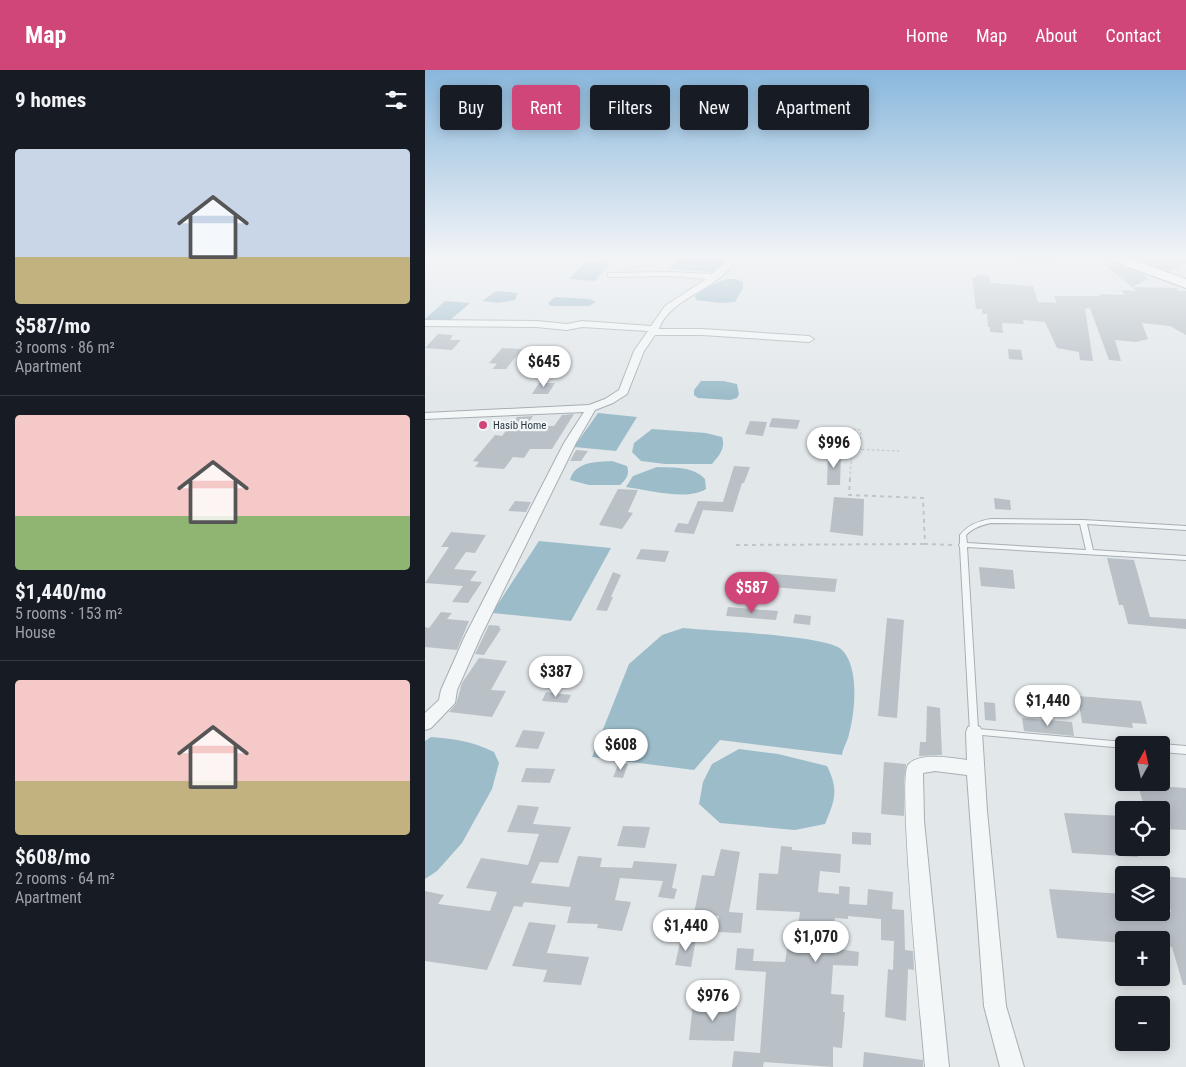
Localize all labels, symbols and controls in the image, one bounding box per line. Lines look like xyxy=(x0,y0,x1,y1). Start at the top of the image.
text: Map xyxy=(25,21,66,49)
text: Home xyxy=(906,25,948,46)
text: Map xyxy=(976,25,1007,46)
text: About xyxy=(1035,25,1077,46)
text: Contact xyxy=(1105,25,1161,46)
chip: Buy xyxy=(440,85,502,130)
chip: Rent xyxy=(512,85,580,130)
chip: Filters xyxy=(590,85,670,130)
chip: New xyxy=(680,85,748,130)
chip: Apartment xyxy=(758,85,869,130)
icon: filters xyxy=(382,86,410,114)
text: 9 homes xyxy=(15,88,86,112)
icon: home xyxy=(168,182,258,272)
text: $587/mo xyxy=(15,314,90,338)
text: 3 rooms · 86 m² xyxy=(15,338,115,357)
pin: $645 xyxy=(514,346,574,388)
text: $645 xyxy=(528,352,560,371)
text: Apartment xyxy=(15,357,82,376)
marker: Hasib Home xyxy=(477,419,489,431)
place label: Hasib Home xyxy=(493,419,546,432)
pin: $996 xyxy=(804,426,864,469)
text: $996 xyxy=(818,433,850,452)
icon: home xyxy=(168,447,258,537)
pin: $587 xyxy=(722,572,782,614)
text: $587 xyxy=(736,578,768,597)
text: $1,440/mo xyxy=(15,580,106,604)
text: 5 rooms · 153 m² xyxy=(15,604,123,623)
text: House xyxy=(15,623,55,642)
pin: $387 xyxy=(526,656,586,698)
text: $387 xyxy=(540,662,572,681)
pin: $1,440 xyxy=(1007,684,1089,727)
text: $1,440 xyxy=(1026,691,1070,710)
icon: home xyxy=(168,712,258,802)
pin: $608 xyxy=(591,728,651,771)
text: $608 xyxy=(605,735,637,754)
north arrow xyxy=(1115,736,1170,791)
map controls xyxy=(1115,736,1170,1051)
button: locate xyxy=(1115,801,1170,856)
text: $608/mo xyxy=(15,845,90,869)
button: layers xyxy=(1115,866,1170,921)
text: 2 rooms · 64 m² xyxy=(15,869,115,888)
text: Apartment xyxy=(15,888,82,907)
pin: $1,440 xyxy=(645,910,727,952)
text: $1,440 xyxy=(664,916,708,935)
pin: $1,070 xyxy=(775,920,857,963)
text: $1,070 xyxy=(794,927,838,946)
button: + xyxy=(1115,931,1170,986)
pin: $976 xyxy=(683,980,743,1022)
text: $976 xyxy=(697,986,729,1005)
button: − xyxy=(1115,996,1170,1051)

